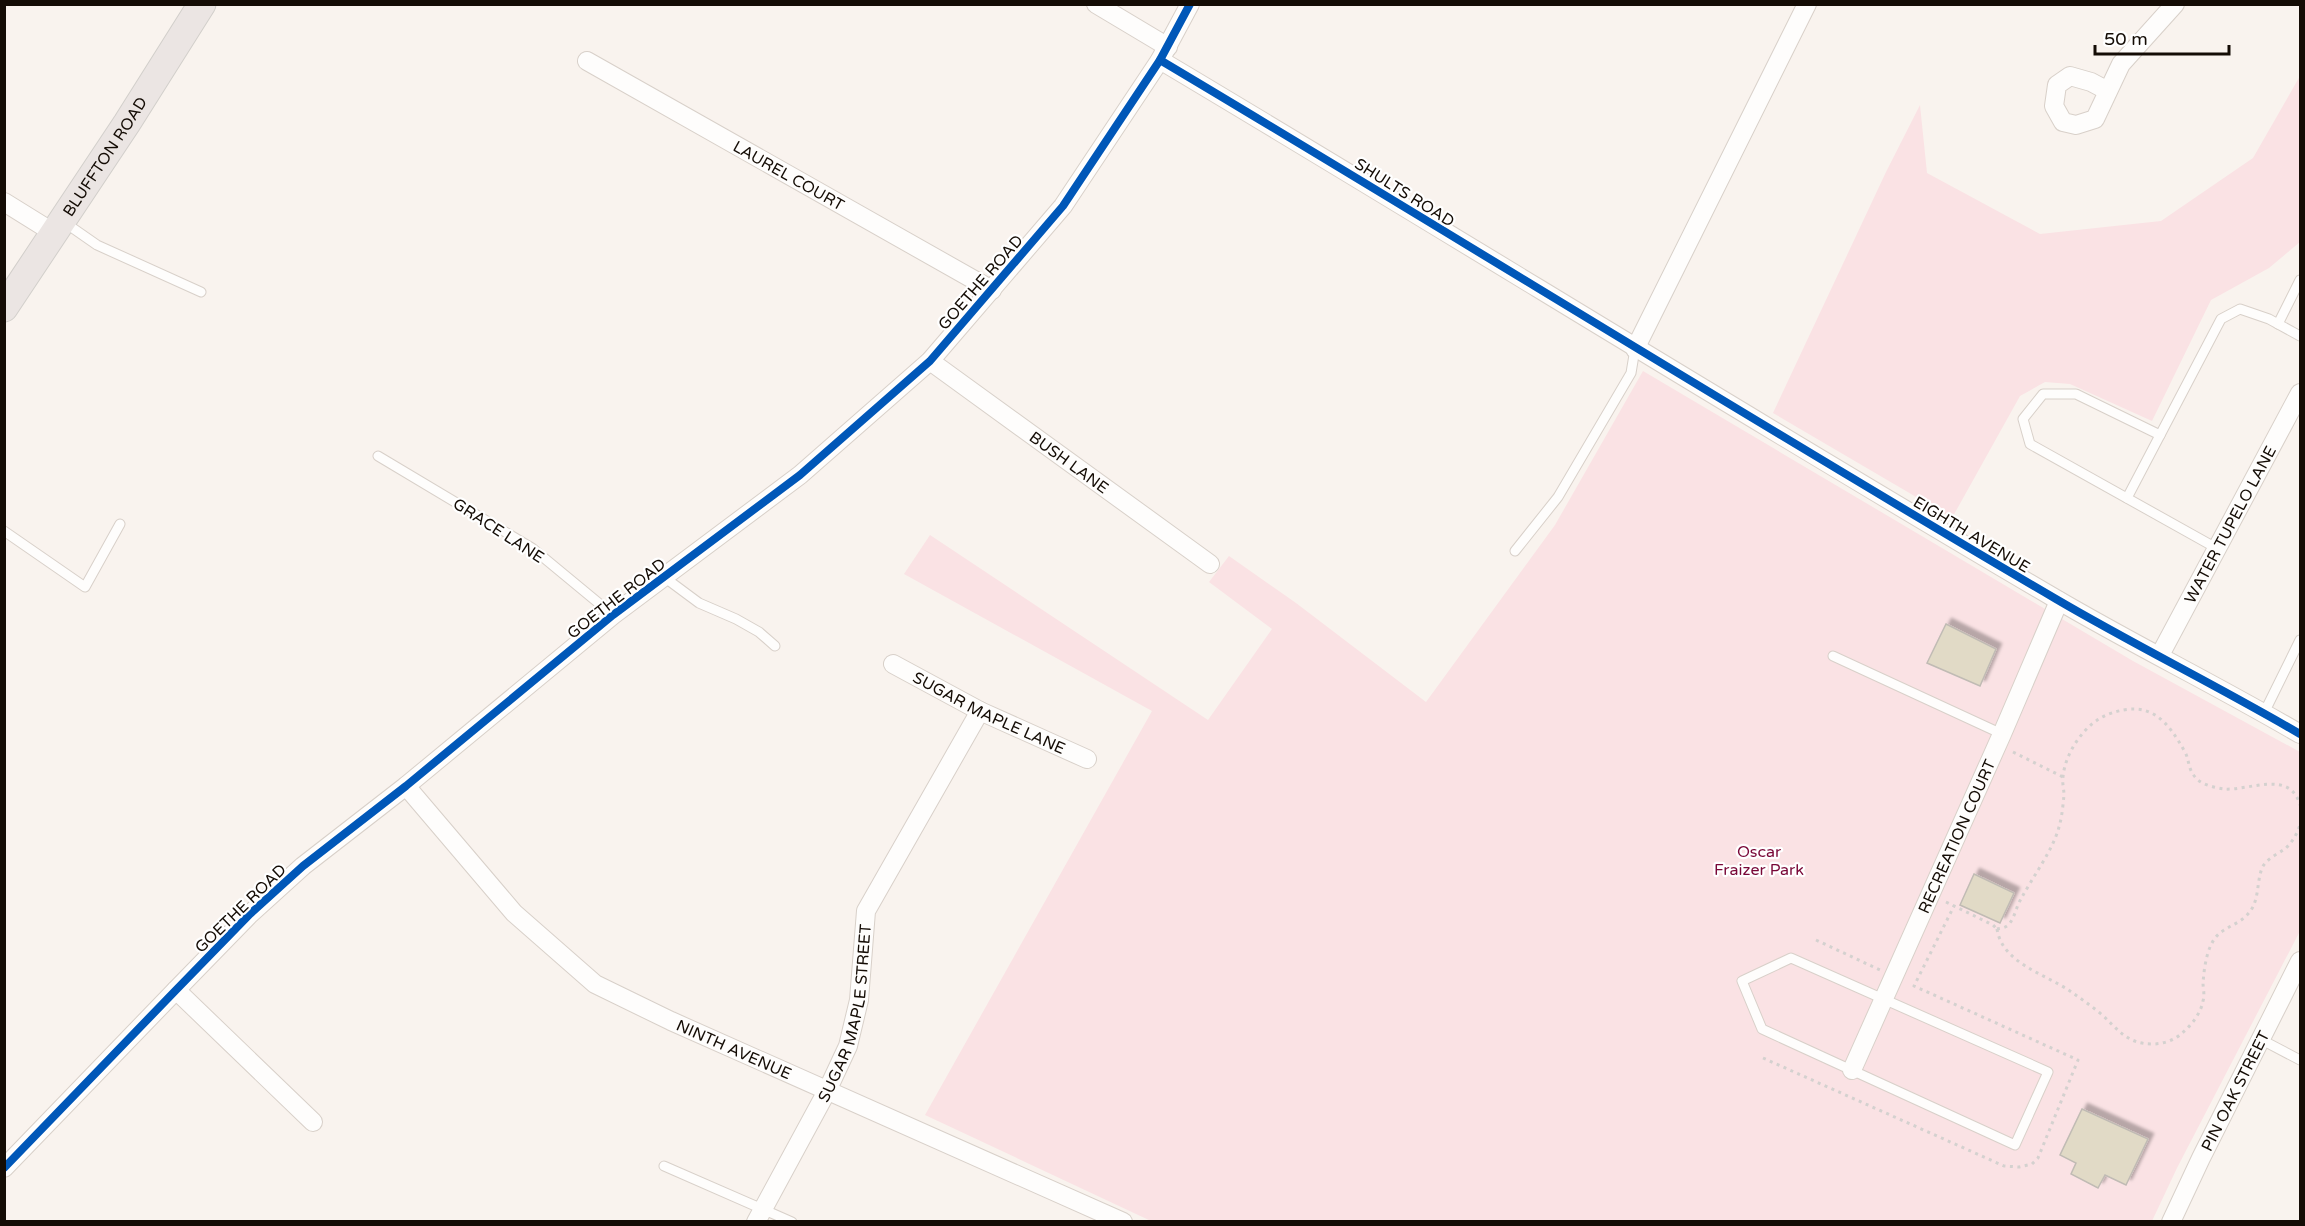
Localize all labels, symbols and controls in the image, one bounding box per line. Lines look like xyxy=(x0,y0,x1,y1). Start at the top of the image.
scale bar xyxy=(2095,18,2228,56)
text: 50 m xyxy=(2104,28,2148,50)
street label: BLUFFTON ROAD xyxy=(59,93,152,220)
street label: LAUREL COURT xyxy=(729,137,848,216)
street label: SHULTS ROAD xyxy=(1351,154,1458,232)
street label: GOETHE ROAD xyxy=(934,231,1028,334)
street label: BUSH LANE xyxy=(1025,427,1112,498)
street label: WATER TUPELO LANE xyxy=(2180,443,2281,607)
street label: EIGHTH AVENUE xyxy=(1909,492,2034,578)
street label: GRACE LANE xyxy=(449,494,548,568)
street label: GOETHE ROAD xyxy=(563,554,670,643)
street label: SUGAR MAPLE LANE xyxy=(909,668,1068,759)
street label: RECREATION COURT xyxy=(1914,756,2000,917)
park label: Oscar Fraizer Park xyxy=(1714,842,1804,880)
street label: GOETHE ROAD xyxy=(191,860,291,957)
street label: SUGAR MAPLE STREET xyxy=(814,923,876,1106)
street label: NINTH AVENUE xyxy=(673,1016,794,1084)
street label: PIN OAK STREET xyxy=(2197,1027,2275,1155)

